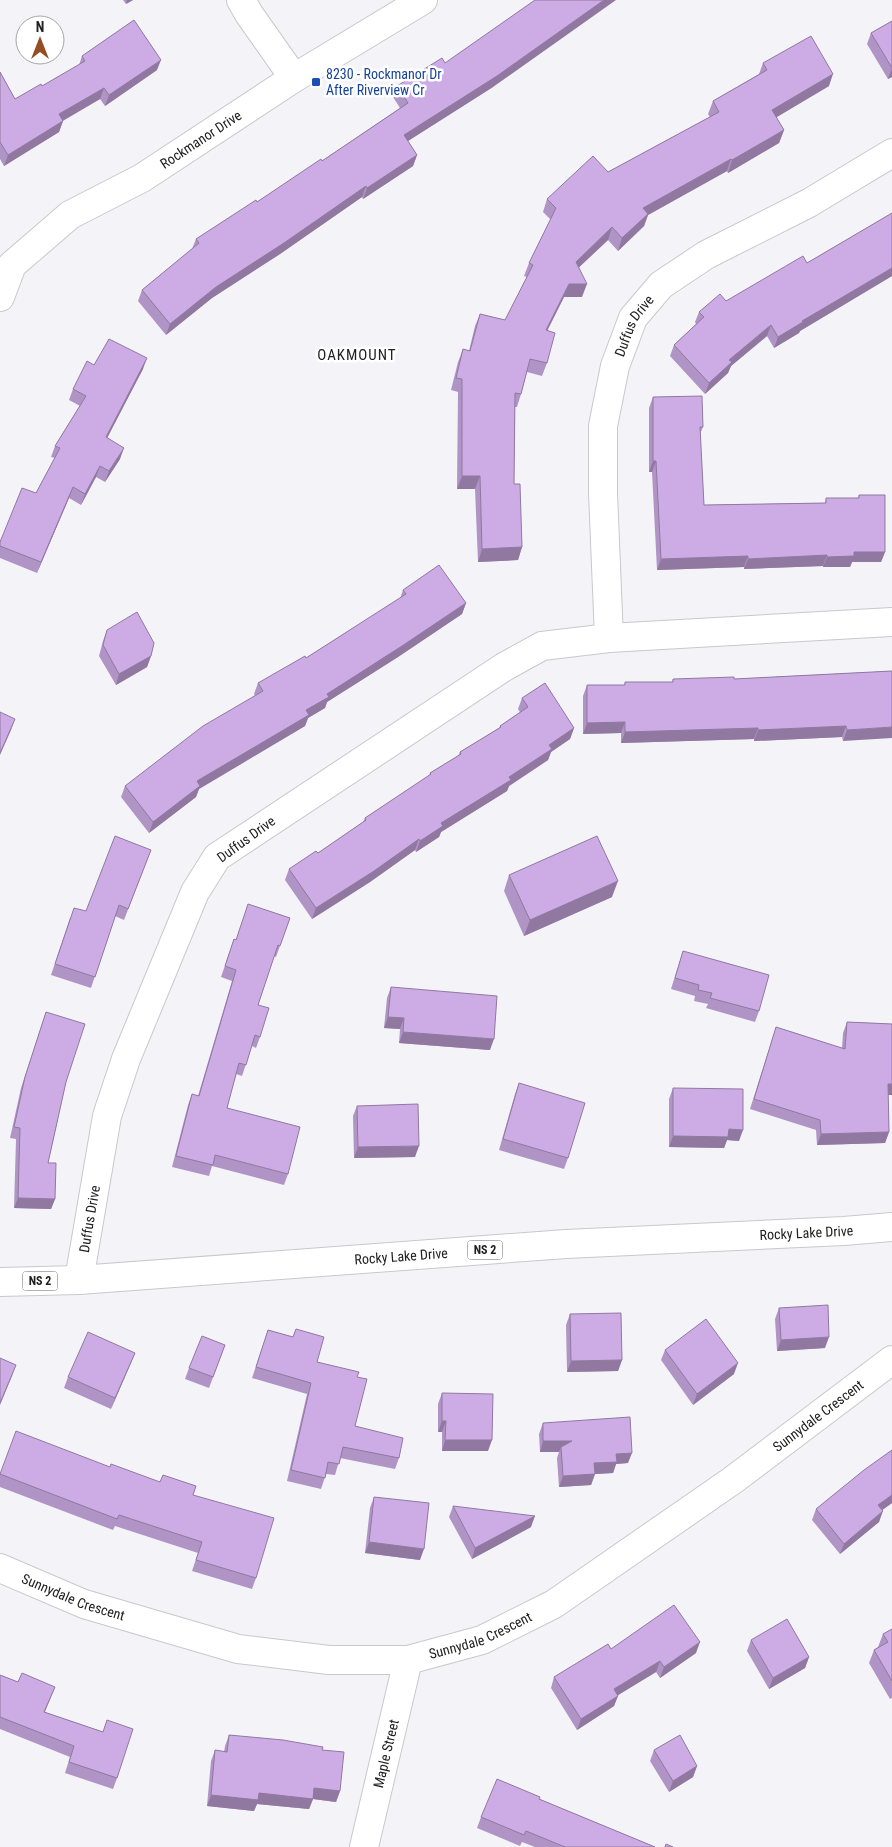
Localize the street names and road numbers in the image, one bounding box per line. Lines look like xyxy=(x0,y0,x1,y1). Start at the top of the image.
street label: Rockmanor Drive xyxy=(157,107,245,172)
street label: Duffus Drive xyxy=(611,292,657,359)
street label: Duffus Drive xyxy=(214,812,279,865)
street label: Duffus Drive xyxy=(76,1184,103,1254)
street label: Rocky Lake Drive xyxy=(759,1222,854,1243)
road number: NS 2 xyxy=(468,1240,502,1260)
street label: Rocky Lake Drive xyxy=(354,1245,449,1268)
road number: NS 2 xyxy=(22,1272,58,1290)
street label: Sunnydale Crescent xyxy=(770,1377,866,1455)
street label: Sunnydale Crescent xyxy=(19,1570,127,1623)
street label: Sunnydale Crescent xyxy=(427,1609,534,1662)
street label: Maple Street xyxy=(370,1718,402,1789)

